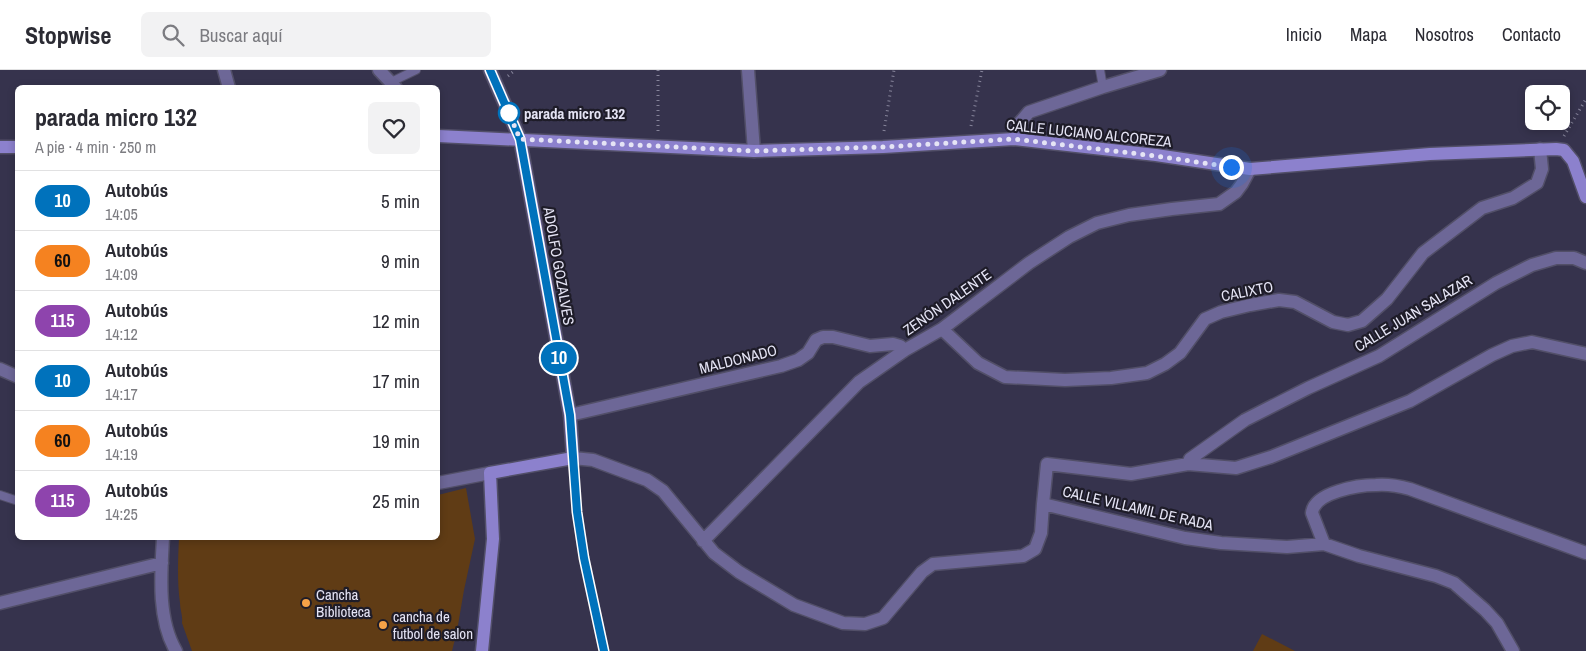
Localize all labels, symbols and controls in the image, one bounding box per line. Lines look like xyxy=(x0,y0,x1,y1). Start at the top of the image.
search box xyxy=(141,12,491,57)
text: Stopwise xyxy=(25,19,111,51)
icon: search xyxy=(159,21,187,49)
text: Buscar aquí xyxy=(199,22,283,48)
text: Inicio xyxy=(1286,22,1322,47)
text: Mapa xyxy=(1350,22,1387,47)
text: Nosotros xyxy=(1415,22,1474,47)
text: Contacto xyxy=(1502,22,1561,47)
map controls xyxy=(1525,85,1570,130)
button: locate xyxy=(1525,85,1570,130)
text: parada micro 132 xyxy=(35,101,197,133)
button: heart xyxy=(368,102,420,154)
marker: parada micro 132 xyxy=(498,102,520,124)
place label: parada micro 132 xyxy=(524,103,625,124)
street label: CALLE LUCIANO ALCOREZA xyxy=(1005,114,1173,152)
text: A pie · 4 min · 250 m xyxy=(35,136,156,158)
your location xyxy=(1219,155,1244,180)
text: Autobús xyxy=(105,177,168,203)
text: 10 xyxy=(54,188,71,213)
text: 5 min xyxy=(381,188,420,214)
text: 14:05 xyxy=(105,203,138,225)
street label: ADOLFO GOZALVES xyxy=(538,204,580,327)
text: Autobús xyxy=(105,237,168,263)
text: 60 xyxy=(54,248,71,273)
text: 9 min xyxy=(381,248,420,274)
text: 14:09 xyxy=(105,263,138,285)
street label: ZENÓN DALENTE xyxy=(899,264,995,340)
street label: CALLE JUAN SALAZAR xyxy=(1350,269,1476,357)
street label: CALIXTO xyxy=(1219,276,1275,306)
text: Autobús xyxy=(105,297,168,323)
text: 115 xyxy=(51,308,74,333)
text: 12 min xyxy=(372,308,420,334)
text: 14:12 xyxy=(105,323,138,345)
street label: MALDONADO xyxy=(697,339,779,379)
line badge: 10 xyxy=(536,342,582,374)
text: 10 xyxy=(551,345,567,370)
text: Autobús xyxy=(105,357,168,383)
text: 10 xyxy=(54,368,71,393)
text: 17 min xyxy=(372,368,420,394)
text: 14:17 xyxy=(105,383,138,405)
text: Autobús xyxy=(105,417,168,443)
text: 60 xyxy=(54,428,71,453)
text: 19 min xyxy=(372,428,420,454)
text: 14:19 xyxy=(105,443,138,465)
text: Autobús xyxy=(105,477,168,503)
street label: CALLE VILLAMIL DE RADA xyxy=(1061,480,1216,536)
text: 115 xyxy=(51,488,74,513)
text: 25 min xyxy=(372,488,420,514)
text: 14:25 xyxy=(105,503,138,525)
place label: Cancha Biblioteca xyxy=(316,584,371,622)
marker: Cancha Biblioteca xyxy=(300,597,312,609)
place label: cancha de futbol de salon xyxy=(393,606,473,644)
marker: cancha de futbol de salon xyxy=(377,619,389,631)

